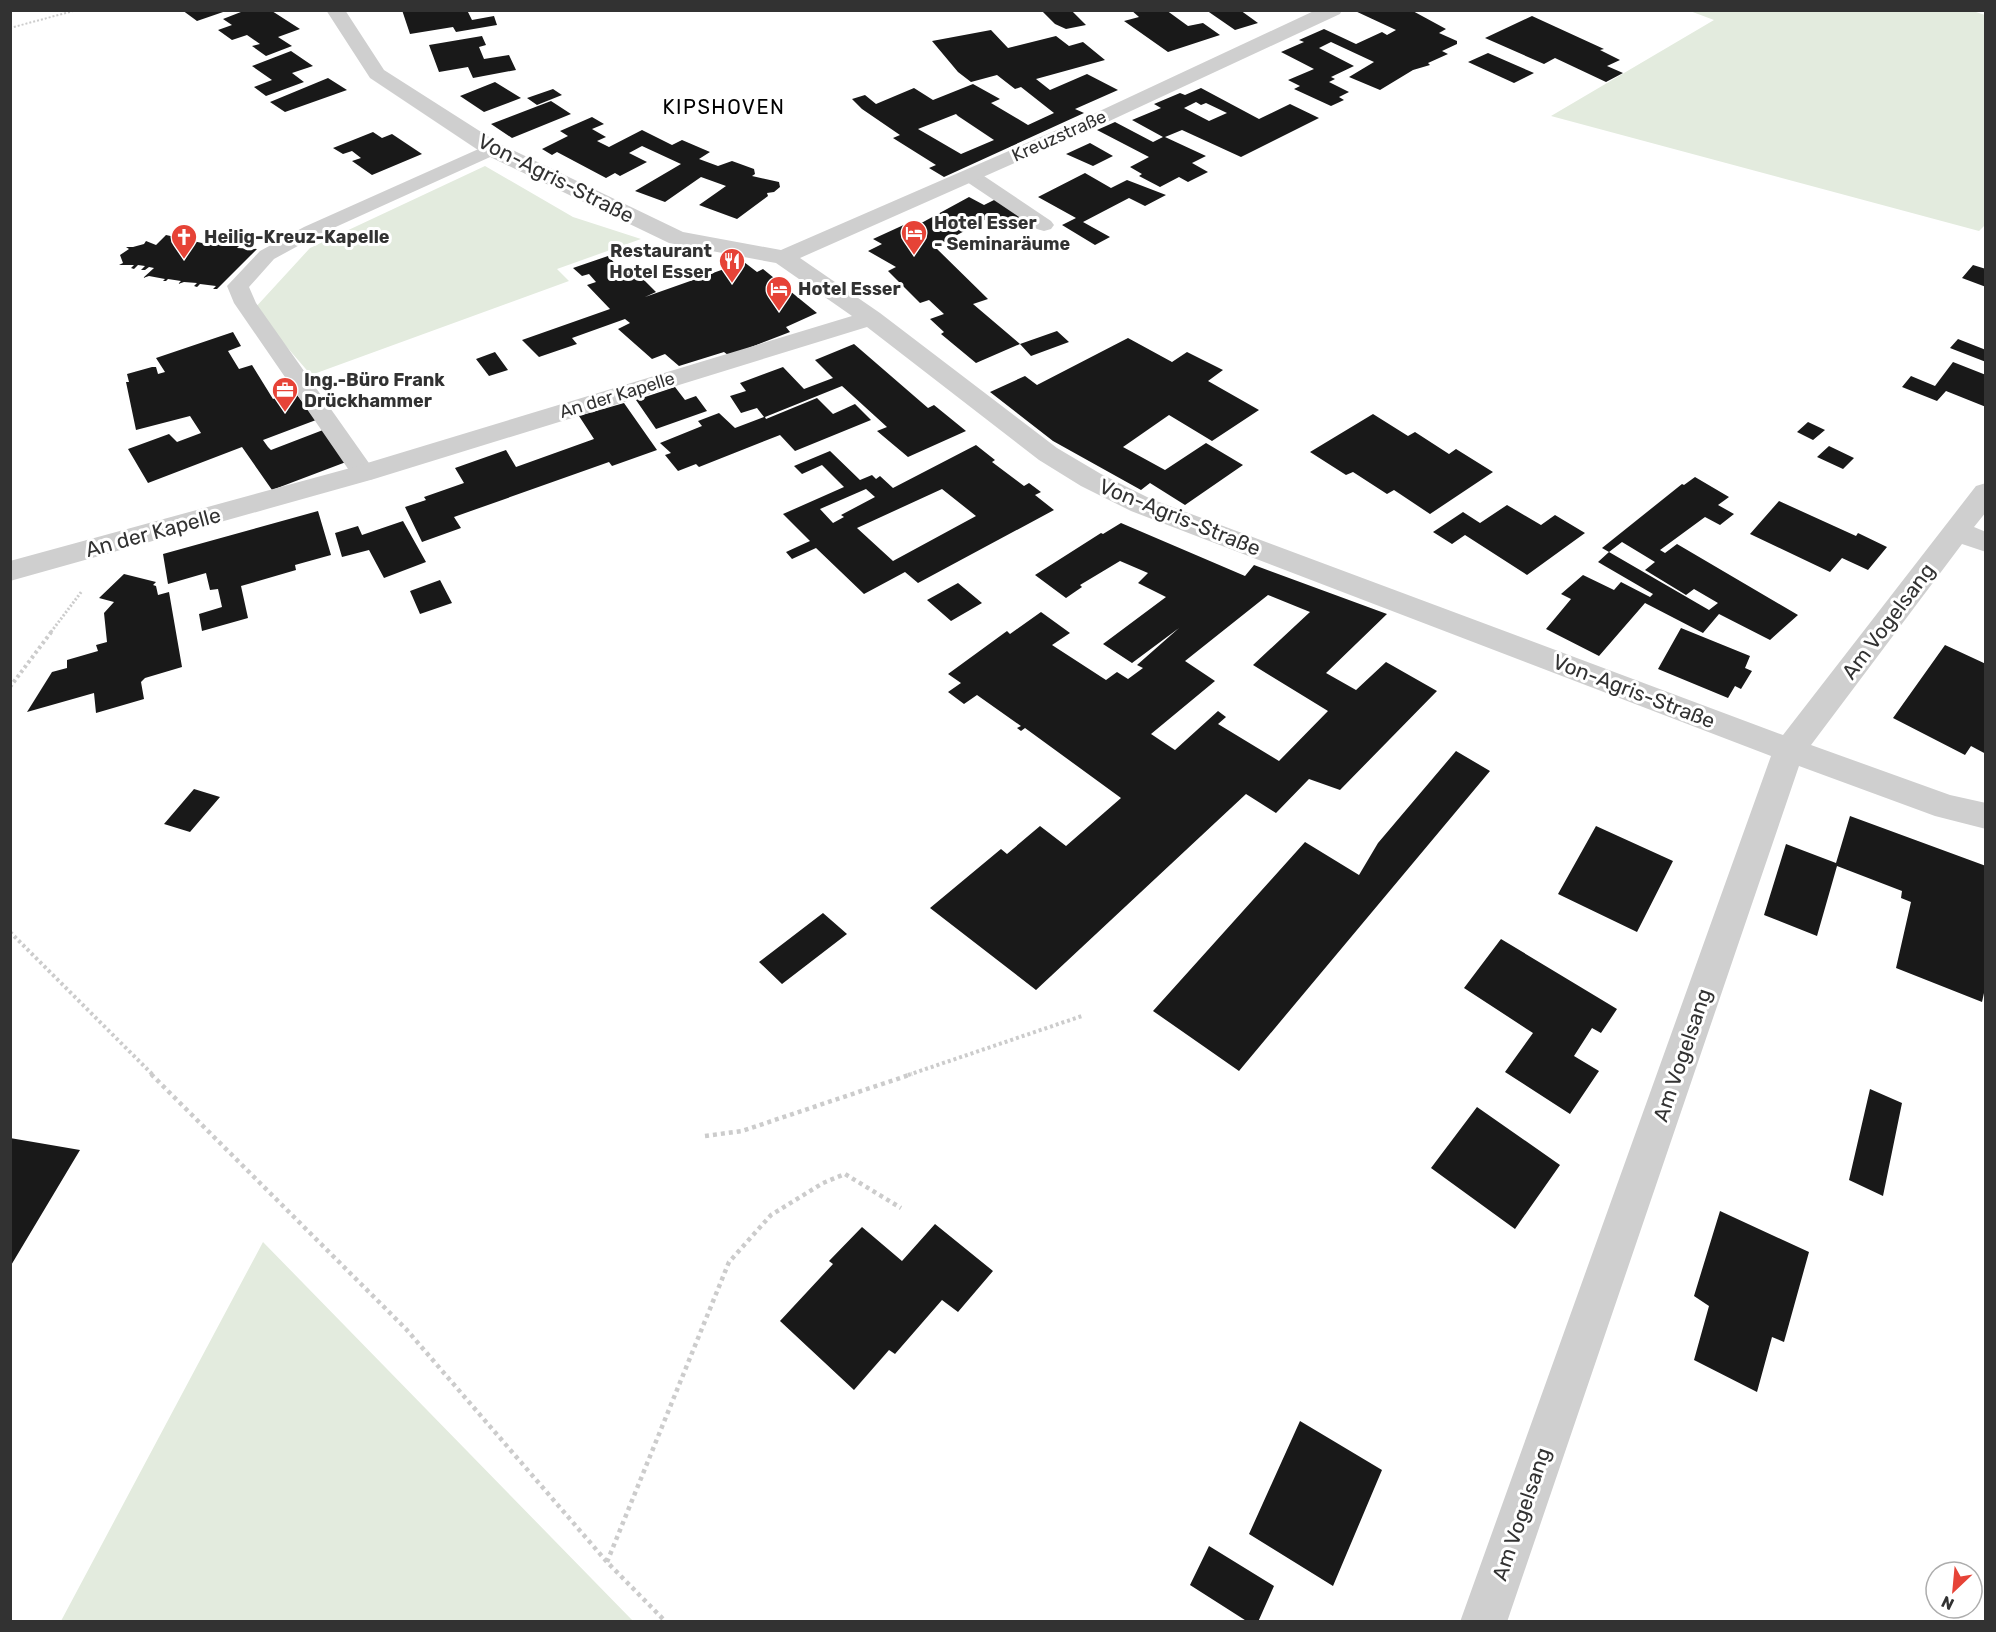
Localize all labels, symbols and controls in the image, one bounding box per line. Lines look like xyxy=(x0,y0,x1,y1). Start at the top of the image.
district label: KIPSHOVEN xyxy=(663,95,785,119)
street label: Kreuzstraße xyxy=(1008,105,1110,167)
street label: Von-Agris-Straße xyxy=(474,128,638,228)
place label: Hotel Esser - Seminaräume xyxy=(934,212,1071,255)
hotel icon: Hotel Esser - Seminaräume xyxy=(899,218,929,256)
church icon: Heilig-Kreuz-Kapelle xyxy=(169,222,199,260)
place label: Heilig-Kreuz-Kapelle xyxy=(204,226,390,248)
place label: Restaurant Hotel Esser xyxy=(609,240,712,283)
restaurant icon: Restaurant Hotel Esser xyxy=(717,246,747,284)
hotel icon: Hotel Esser xyxy=(764,274,794,312)
place label: Hotel Esser xyxy=(798,278,901,300)
street label: An der Kapelle xyxy=(557,367,677,423)
place label: Ing.-Büro Frank Drückhammer xyxy=(304,369,445,412)
office icon: Ing.-Büro Frank Drückhammer xyxy=(270,375,300,413)
street label: Von-Agris-Straße xyxy=(1096,473,1264,561)
street label: An der Kapelle xyxy=(83,502,223,562)
street label: Am Vogelsang xyxy=(1836,558,1940,684)
street label: Von-Agris-Straße xyxy=(1549,649,1719,733)
street label: Am Vogelsang xyxy=(1648,985,1716,1125)
street label: Am Vogelsang xyxy=(1487,1444,1555,1584)
north arrow xyxy=(1924,1560,1984,1620)
text: N xyxy=(1938,1592,1957,1614)

